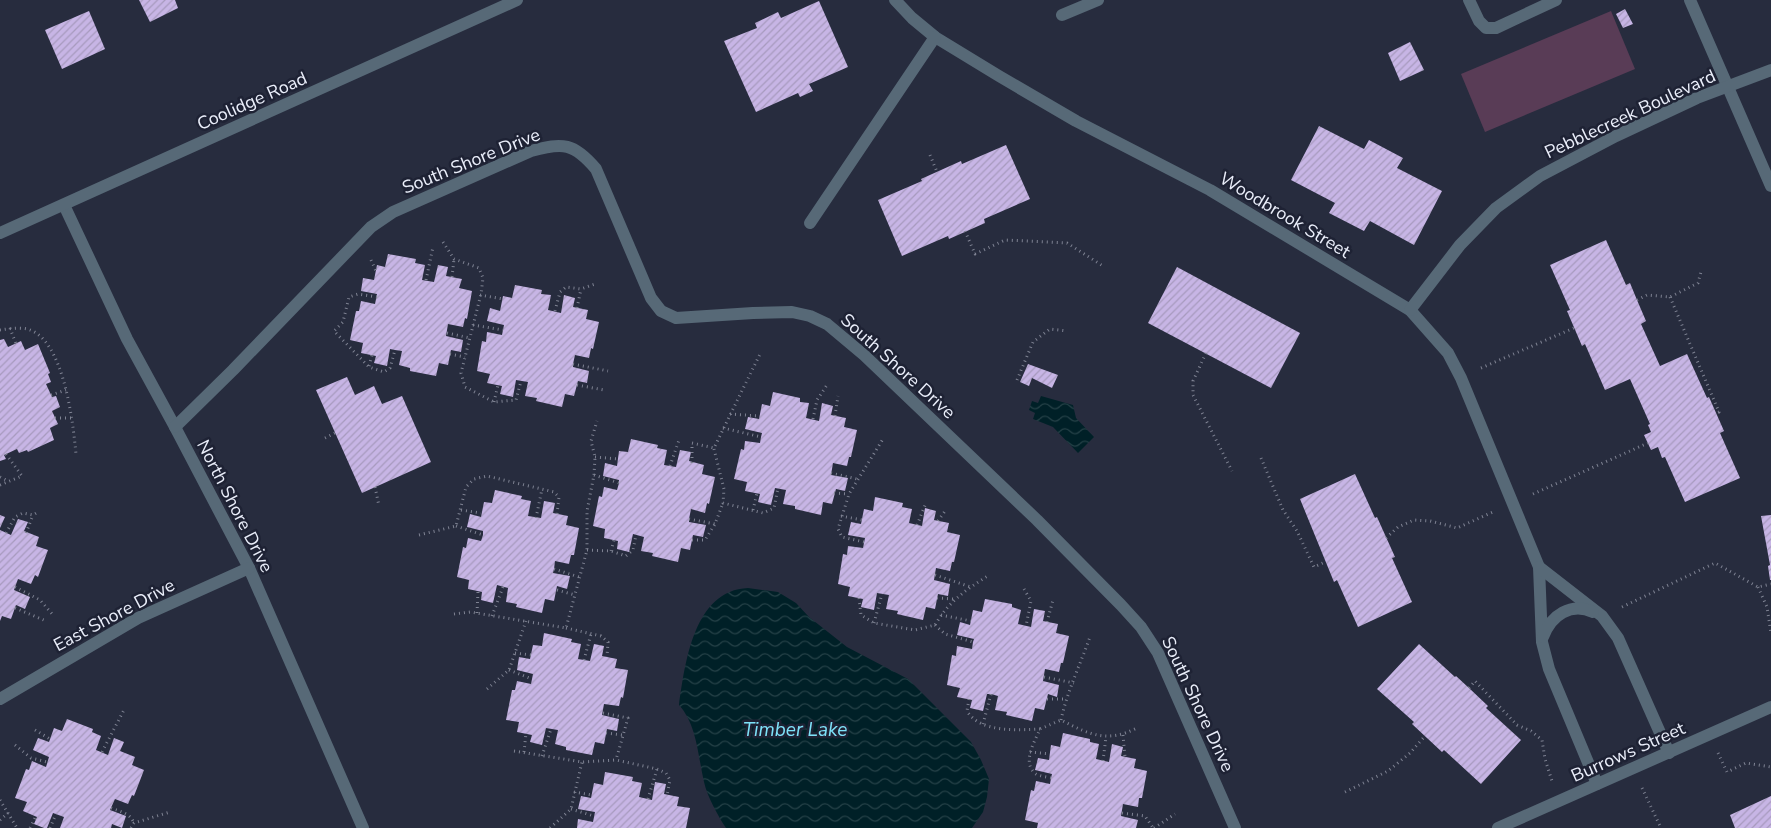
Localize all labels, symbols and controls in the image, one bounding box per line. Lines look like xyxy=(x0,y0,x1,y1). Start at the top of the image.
street label: Pebblecreek Boulevard xyxy=(1541,64,1719,164)
street label: Coolidge Road xyxy=(193,66,311,136)
street label: South Shore Drive xyxy=(398,122,544,200)
street label: Woodbrook Street xyxy=(1215,166,1356,264)
street label: South Shore Drive xyxy=(835,308,961,424)
street label: North Shore Drive xyxy=(191,436,279,576)
street label: East Shore Drive xyxy=(49,573,179,657)
street label: South Shore Drive xyxy=(1156,632,1240,776)
street label: Burrows Street xyxy=(1567,716,1689,788)
water label: Timber Lake xyxy=(743,717,847,743)

